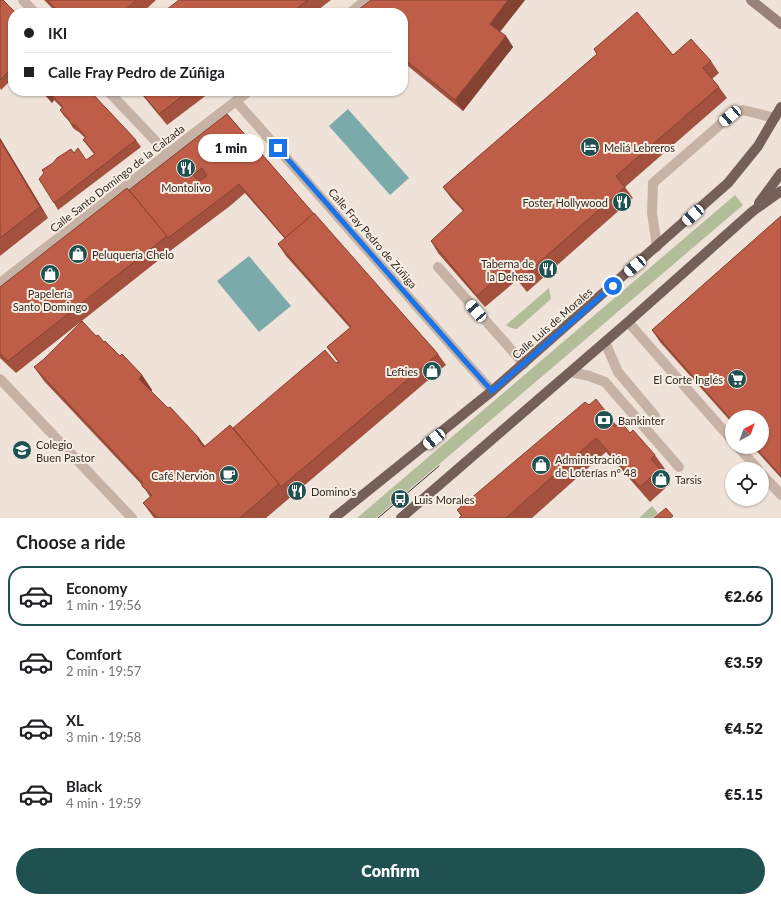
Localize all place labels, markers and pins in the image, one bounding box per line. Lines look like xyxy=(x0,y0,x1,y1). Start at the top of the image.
hotel icon: Meliá Lebreros xyxy=(579,136,601,158)
place label: Meliá Lebreros xyxy=(604,141,675,154)
restaurant icon: Montolivo xyxy=(175,157,197,179)
place label: Montolivo xyxy=(161,181,211,194)
restaurant icon: Foster Hollywood xyxy=(611,191,633,213)
place label: Foster Hollywood xyxy=(522,196,608,209)
shop icon: Peluquería Chelo xyxy=(67,243,89,265)
place label: Peluquería Chelo xyxy=(92,248,174,261)
place label: Taberna de la Dehesa xyxy=(481,257,534,283)
restaurant icon: Taberna de la Dehesa xyxy=(537,258,559,280)
shop icon: Papelería Santo Domingo xyxy=(39,263,61,285)
place label: Papelería Santo Domingo xyxy=(13,287,87,313)
shop icon: Lefties xyxy=(421,360,443,382)
place label: Lefties xyxy=(386,365,418,378)
supermarket icon: El Corte Inglés xyxy=(726,368,748,390)
place label: El Corte Inglés xyxy=(653,373,723,386)
bank icon: Bankinter xyxy=(593,409,615,431)
place label: Bankinter xyxy=(618,414,665,427)
place label: Colegio Buen Pastor xyxy=(36,438,95,464)
school or university icon: Colegio Buen Pastor xyxy=(11,439,33,461)
place label: Administración de Loterías nº 48 xyxy=(555,453,637,479)
shop icon: Administración de Loterías nº 48 xyxy=(530,454,552,476)
cafe icon: Café Nervión xyxy=(218,464,240,486)
shop icon: Tarsis xyxy=(650,468,672,490)
place label: Café Nervión xyxy=(151,469,215,482)
place label: Tarsis xyxy=(675,473,702,486)
restaurant icon: Domino's xyxy=(286,480,308,502)
place label: Domino's xyxy=(311,485,357,498)
bus stop icon: Luis Morales xyxy=(389,488,411,510)
place label: Luis Morales xyxy=(414,493,475,506)

